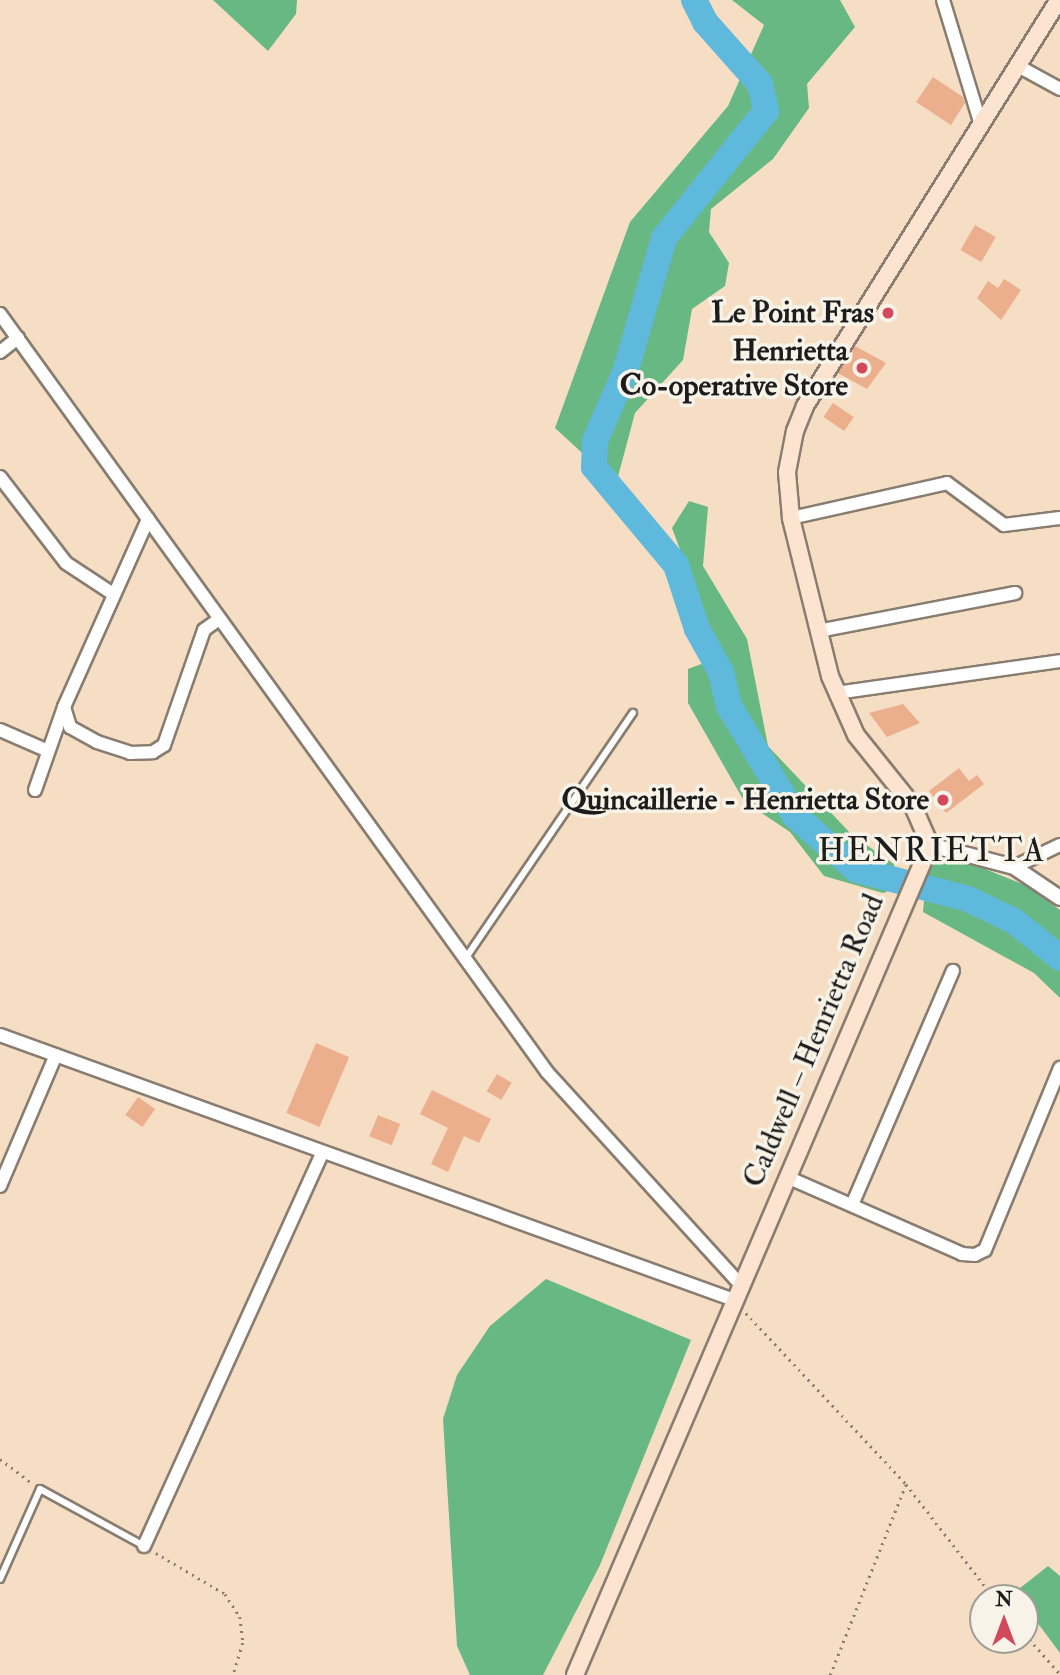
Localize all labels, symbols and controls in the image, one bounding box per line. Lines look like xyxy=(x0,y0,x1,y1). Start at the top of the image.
place label: Le Point Fras xyxy=(711,295,874,331)
marker: Le Point Fras xyxy=(880,305,896,321)
place label: Henrietta Co-operative Store xyxy=(620,333,848,404)
marker: Henrietta Co-operative Store xyxy=(854,360,870,376)
place label: Quincaillerie - Henrietta Store xyxy=(561,782,929,818)
marker: Quincaillerie - Henrietta Store xyxy=(935,792,951,808)
district label: HENRIETTA xyxy=(819,831,1045,871)
street label: Caldwell – Henrietta Road xyxy=(736,889,892,1193)
north arrow xyxy=(969,1584,1039,1654)
text: N xyxy=(995,1588,1013,1612)

